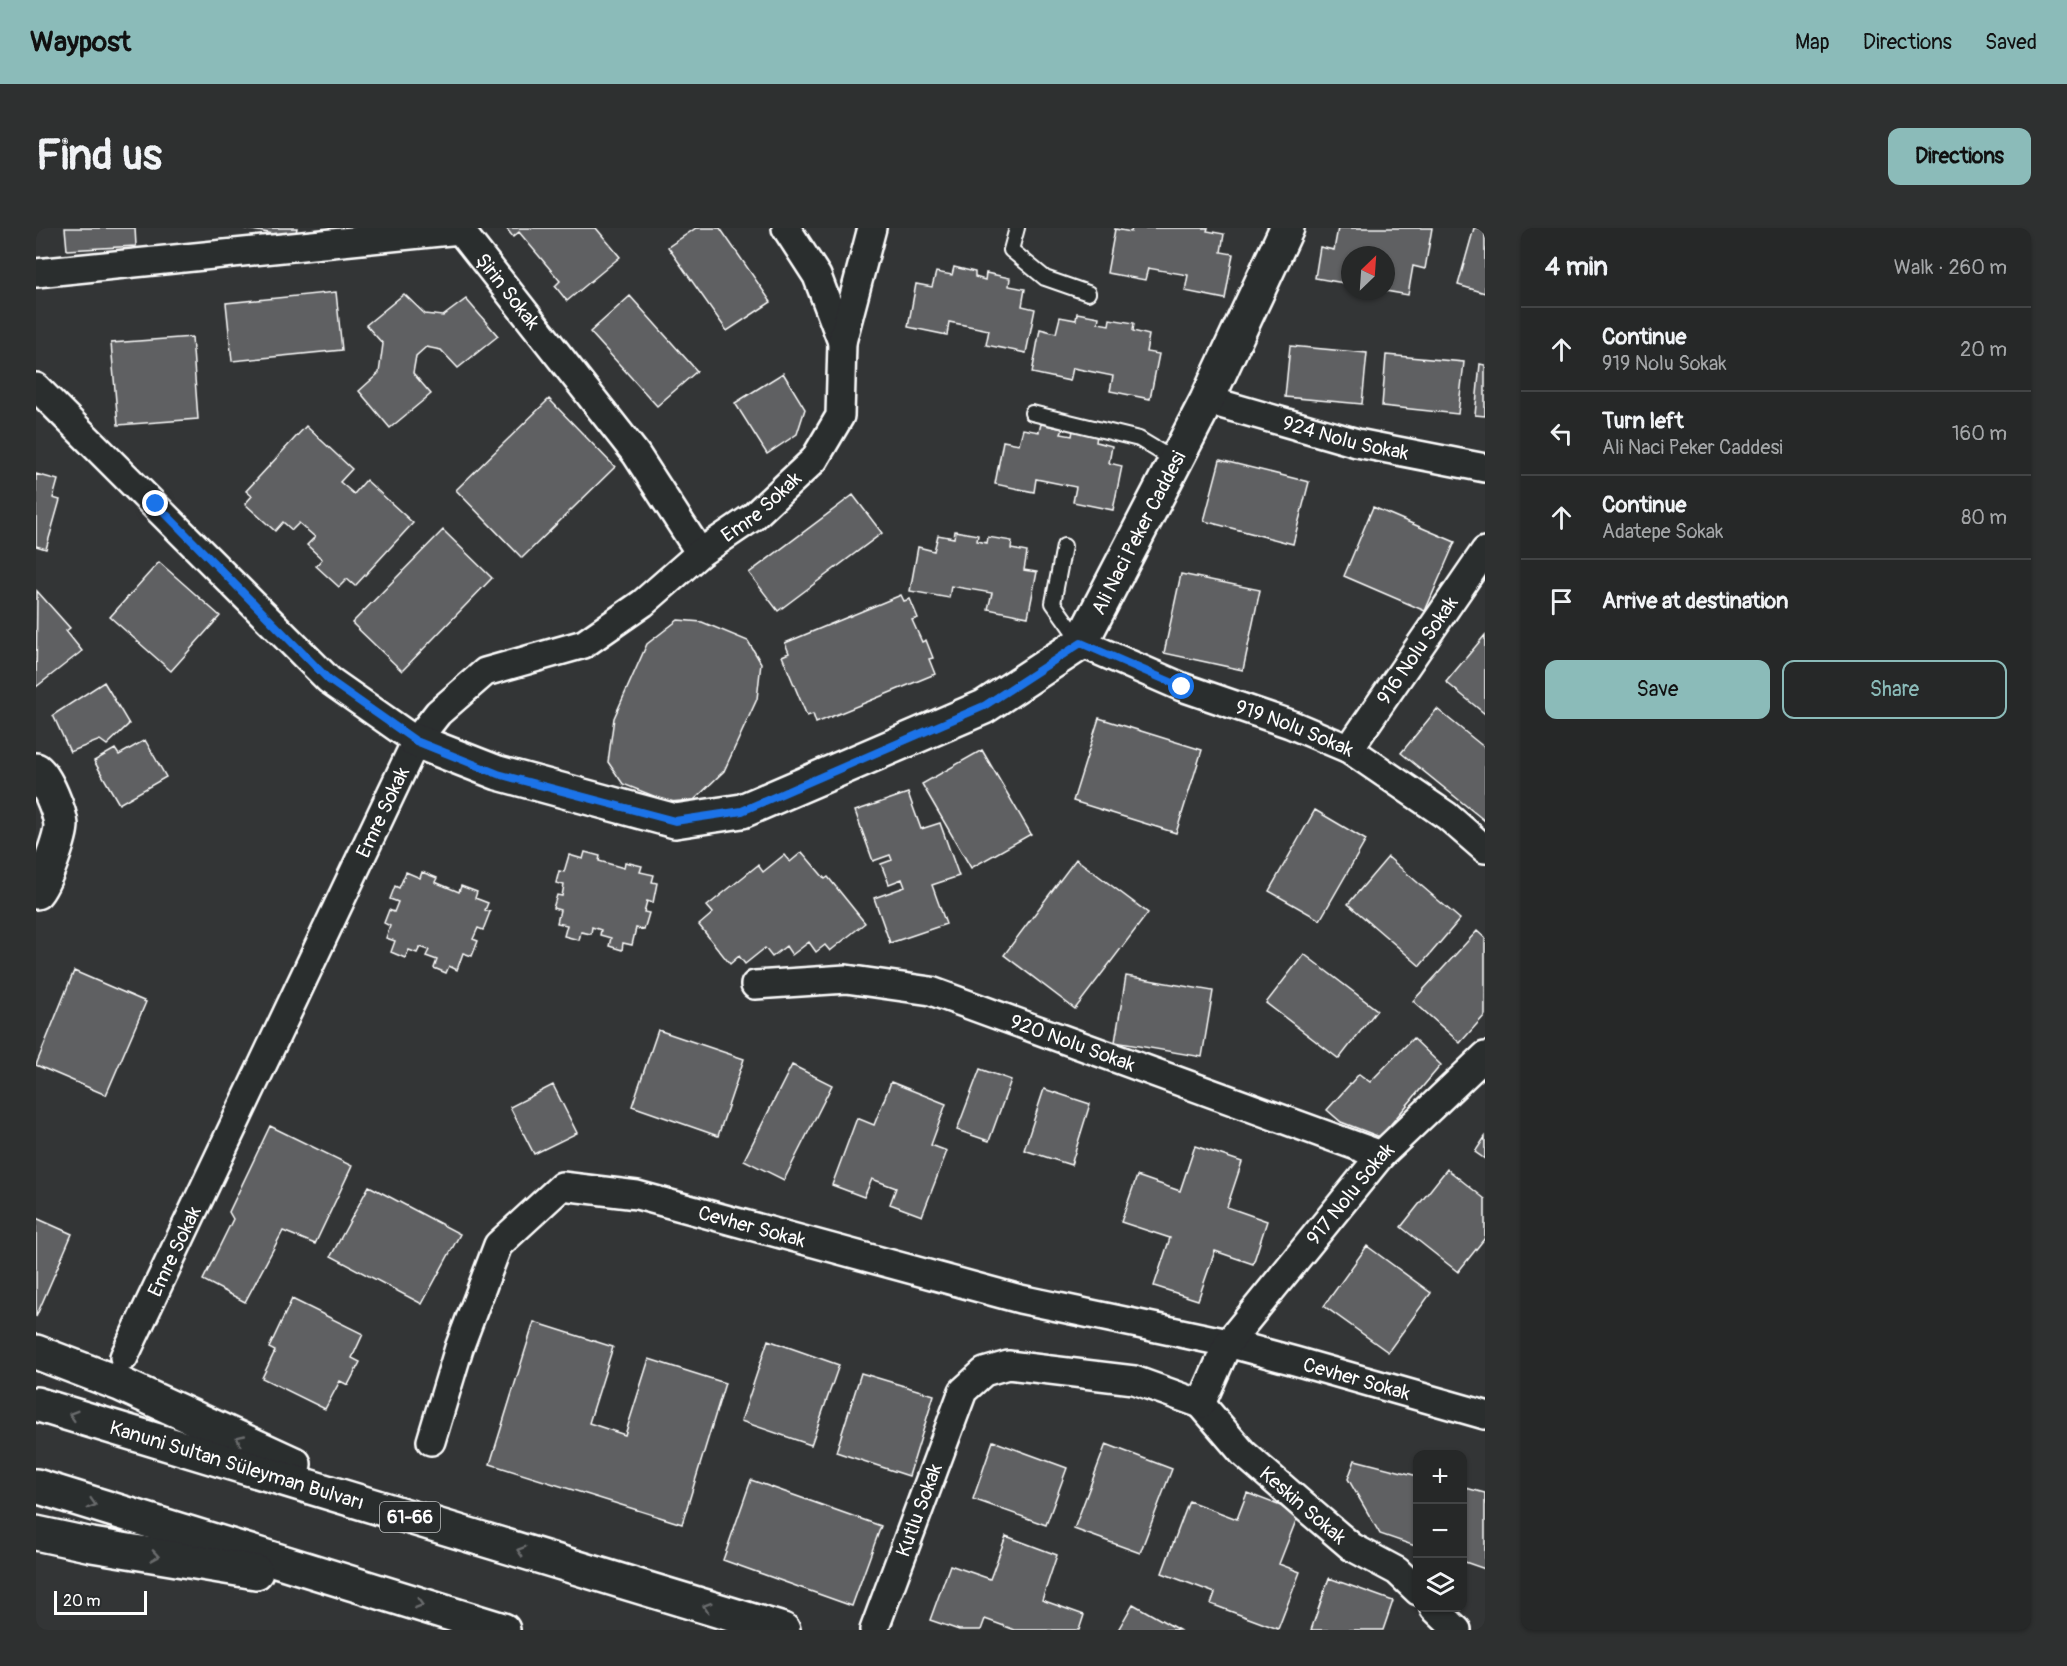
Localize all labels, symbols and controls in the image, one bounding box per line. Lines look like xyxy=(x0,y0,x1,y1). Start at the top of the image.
text: Waypost xyxy=(30,25,131,60)
text: Map xyxy=(1795,29,1830,56)
text: Directions xyxy=(1863,29,1952,56)
text: Saved xyxy=(1985,29,2037,56)
button: Directions xyxy=(1888,128,2031,185)
text: Find us xyxy=(36,130,162,182)
north arrow xyxy=(1341,246,1395,300)
street label: Şirin Sokak xyxy=(470,248,546,335)
text: 4 min xyxy=(1545,251,1608,283)
text: Walk · 260 m xyxy=(1894,255,2007,280)
text: Continue xyxy=(1602,323,1686,351)
icon: ahead xyxy=(1545,333,1578,366)
text: 20 m xyxy=(1960,337,2007,362)
text: 919 Nolu Sokak xyxy=(1602,351,1727,376)
text: Turn left xyxy=(1602,407,1684,435)
street label: 924 Nolu Sokak xyxy=(1280,410,1412,466)
icon: left xyxy=(1545,417,1578,450)
text: 160 m xyxy=(1952,421,2007,446)
text: Ali Naci Peker Caddesi xyxy=(1602,435,1783,460)
street label: Ali Naci Peker Caddesi xyxy=(1086,447,1191,619)
street label: Emre Sokak xyxy=(716,466,807,548)
route end xyxy=(142,490,168,516)
text: Continue xyxy=(1602,491,1686,519)
icon: ahead xyxy=(1545,501,1578,534)
text: 80 m xyxy=(1961,505,2007,530)
text: Adatepe Sokak xyxy=(1602,519,1723,544)
icon: arrive xyxy=(1545,585,1578,618)
text: Arrive at destination xyxy=(1602,587,1788,615)
street label: 916 Nolu Sokak xyxy=(1371,591,1464,709)
button: Save xyxy=(1545,660,1770,719)
button: Share xyxy=(1782,660,2007,719)
route start xyxy=(1168,673,1194,699)
street label: 919 Nolu Sokak xyxy=(1232,694,1358,763)
street label: Emre Sokak xyxy=(351,762,415,862)
street label: 920 Nolu Sokak xyxy=(1007,1009,1139,1078)
street label: 917 Nolu Sokak xyxy=(1301,1137,1400,1250)
street label: Cevher Sokak xyxy=(695,1200,809,1253)
street label: Emre Sokak xyxy=(142,1201,207,1301)
street label: Cevher Sokak xyxy=(1300,1352,1414,1406)
one-way arrow xyxy=(68,1410,79,1422)
street label: Kanuni Sultan Süleyman Bulvarı xyxy=(107,1415,367,1516)
one-way arrow xyxy=(235,1435,246,1447)
map controls xyxy=(1413,1450,1467,1612)
button: + xyxy=(1413,1450,1467,1504)
street label: Kutlu Sokak xyxy=(890,1459,948,1560)
street label: Keskin Sokak xyxy=(1254,1461,1352,1550)
one-way arrow xyxy=(86,1497,97,1509)
road number: 61-66 xyxy=(380,1502,440,1532)
button: − xyxy=(1413,1504,1467,1558)
one-way arrow xyxy=(516,1546,527,1558)
one-way arrow xyxy=(151,1549,160,1561)
button: layers xyxy=(1413,1558,1467,1612)
scale bar xyxy=(54,1588,147,1616)
text: 20 m xyxy=(63,1591,101,1611)
one-way arrow xyxy=(413,1597,424,1609)
one-way arrow xyxy=(702,1602,713,1614)

